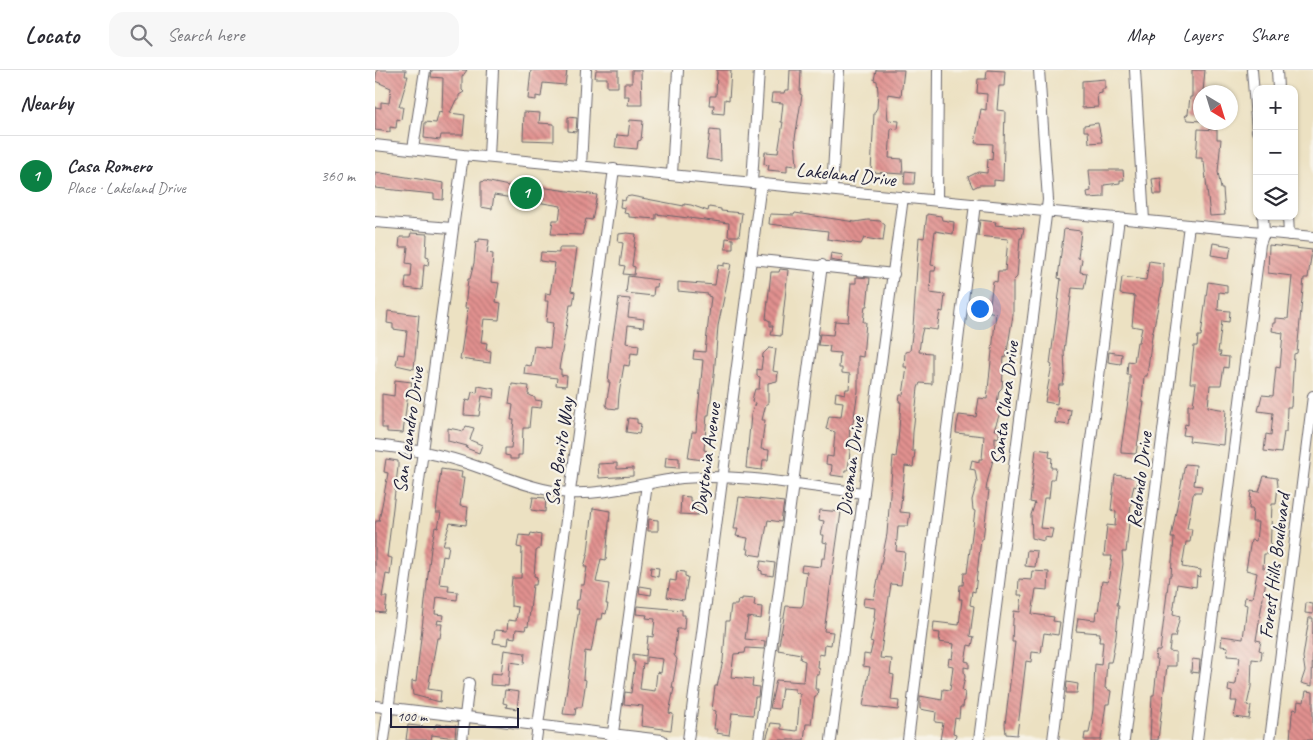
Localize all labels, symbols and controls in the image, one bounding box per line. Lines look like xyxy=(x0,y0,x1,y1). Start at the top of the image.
search box xyxy=(109,12,459,57)
text: Locato xyxy=(25,20,79,50)
icon: search xyxy=(127,21,155,49)
text: Search here xyxy=(167,23,245,47)
text: Map xyxy=(1127,24,1155,46)
text: Layers xyxy=(1183,24,1222,46)
text: Share xyxy=(1250,24,1288,46)
north arrow xyxy=(1193,85,1238,130)
map controls xyxy=(1253,85,1298,220)
button: + xyxy=(1253,85,1298,130)
text: Nearby xyxy=(20,90,73,116)
button: − xyxy=(1253,130,1298,175)
text: Casa Romero xyxy=(67,154,152,178)
street label: Lakeland Drive xyxy=(795,157,898,192)
text: 1 xyxy=(32,166,40,186)
text: 360 m xyxy=(321,166,355,186)
pin: 1 xyxy=(510,174,542,212)
button: layers xyxy=(1253,175,1298,220)
text: Place · Lakeland Drive xyxy=(67,178,186,198)
your location xyxy=(967,296,993,322)
street label: Santa Clara Drive xyxy=(985,338,1025,466)
street label: San Leandro Drive xyxy=(387,364,430,495)
street label: San Benito Way xyxy=(540,394,580,508)
street label: Daytonia Avenue xyxy=(686,400,727,517)
street label: Diceman Drive xyxy=(831,414,870,517)
street label: Redondo Drive xyxy=(1121,429,1158,530)
street label: Forest Hills Boulevard xyxy=(1253,489,1296,640)
scale bar xyxy=(390,705,519,728)
text: 100 m xyxy=(397,708,427,725)

